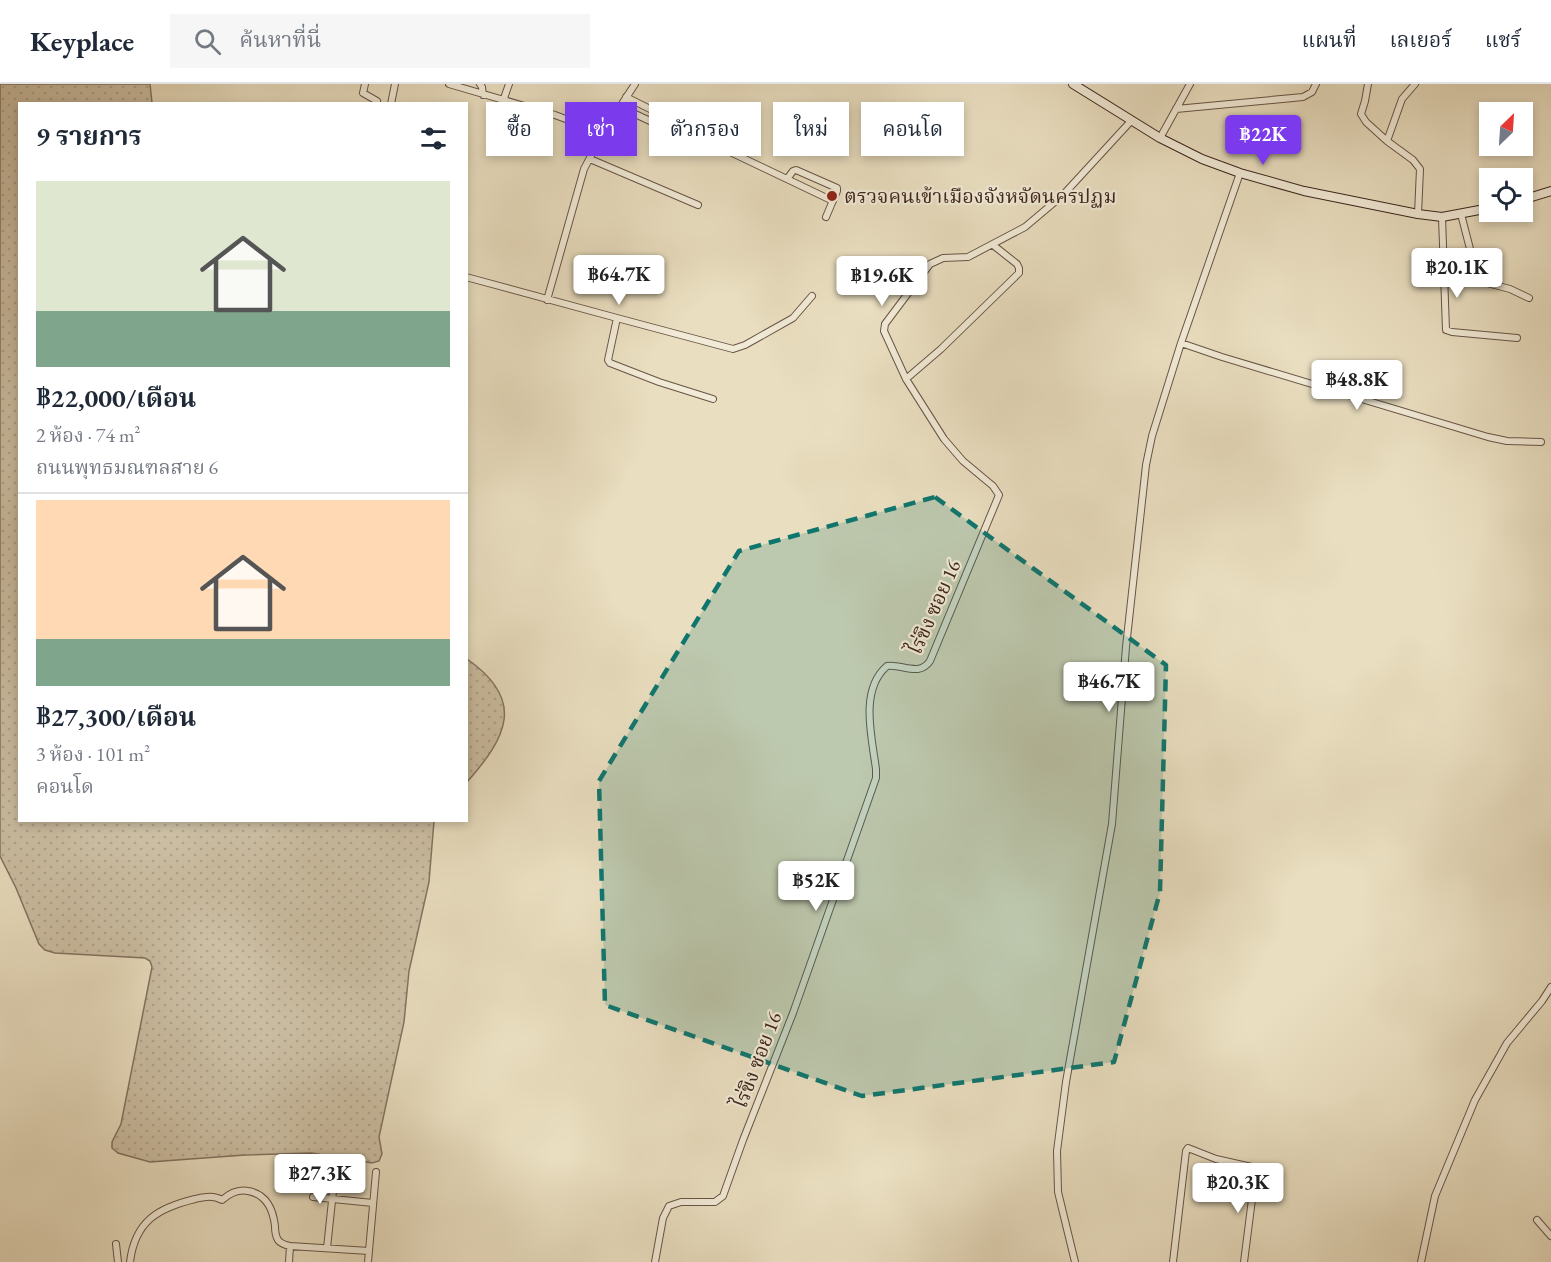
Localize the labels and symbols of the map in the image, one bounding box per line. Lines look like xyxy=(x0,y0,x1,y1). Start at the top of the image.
north arrow xyxy=(1479,102,1533,156)
pin: ฿22K xyxy=(1227,115,1299,166)
place label: ตรวจคนเข้าเมืองจังหจัดนครปฏม xyxy=(844,183,1117,209)
marker: ตรวจคนเข้าเมืองจังหจัดนครปฏม xyxy=(825,189,839,203)
pin: ฿20.1K xyxy=(1408,248,1506,299)
pin: ฿64.7K xyxy=(570,255,668,306)
pin: ฿19.6K xyxy=(833,256,931,307)
pin: ฿48.8K xyxy=(1308,360,1406,411)
street label: ไร่ขิง ซอย 16 xyxy=(901,555,967,659)
pin: ฿46.7K xyxy=(1060,662,1158,713)
pin: ฿52K xyxy=(780,861,852,912)
street label: ไร่ขิง ซอย 16 xyxy=(726,1008,787,1113)
pin: ฿27.3K xyxy=(271,1154,369,1205)
pin: ฿20.3K xyxy=(1189,1163,1287,1214)

